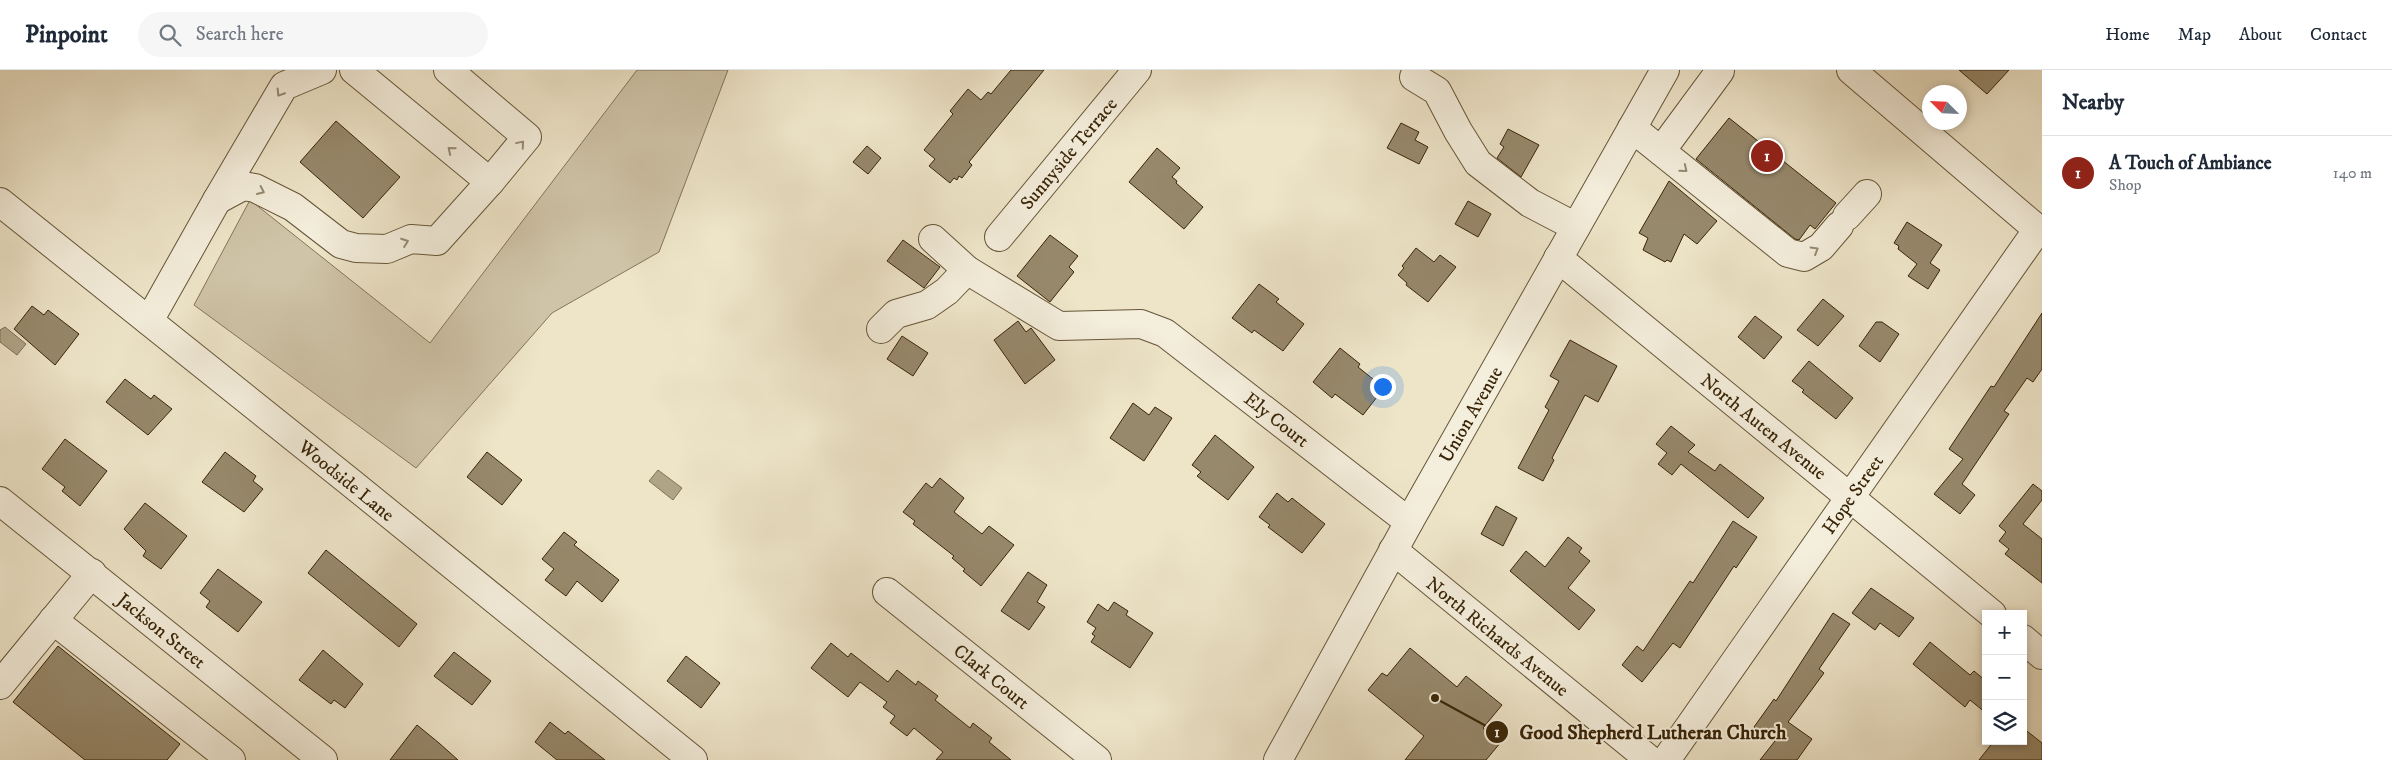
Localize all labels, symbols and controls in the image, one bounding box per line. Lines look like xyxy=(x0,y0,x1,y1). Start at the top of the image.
search box xyxy=(138,12,488,57)
text: Pinpoint xyxy=(25,20,108,50)
icon: search xyxy=(156,21,184,49)
text: Search here xyxy=(196,23,284,46)
text: Home xyxy=(2105,24,2150,46)
text: Map xyxy=(2178,24,2211,46)
text: About xyxy=(2239,24,2282,46)
text: Contact xyxy=(2310,24,2367,46)
north arrow xyxy=(1922,85,1967,130)
one-way arrow xyxy=(277,88,287,97)
text: Nearby xyxy=(2062,90,2124,116)
street label: Sunnyside Terrace xyxy=(1016,93,1123,215)
pin: 1 xyxy=(1751,137,1783,175)
one-way arrow xyxy=(516,141,525,150)
one-way arrow xyxy=(448,147,457,155)
text: A Touch of Ambiance xyxy=(2109,152,2272,175)
text: 1 xyxy=(2075,163,2081,183)
text: 140 m xyxy=(2333,163,2372,183)
one-way arrow xyxy=(1678,164,1687,172)
text: Shop xyxy=(2109,175,2142,195)
one-way arrow xyxy=(256,185,265,195)
one-way arrow xyxy=(400,238,409,248)
one-way arrow xyxy=(1809,247,1818,257)
street label: Union Avenue xyxy=(1435,363,1508,467)
street label: North Auten Avenue xyxy=(1695,369,1831,485)
your location xyxy=(1370,374,1396,400)
street label: Ely Court xyxy=(1239,388,1313,453)
street label: Woodside Lane xyxy=(293,435,399,527)
street label: Hope Street xyxy=(1818,451,1889,539)
street label: North Richards Avenue xyxy=(1421,573,1573,702)
street label: Jackson Street xyxy=(111,587,210,674)
map controls xyxy=(1982,610,2027,745)
button: + xyxy=(1982,610,2027,655)
street label: Clark Court xyxy=(948,640,1034,715)
button: − xyxy=(1982,655,2027,700)
button: layers xyxy=(1982,700,2027,745)
callout: Good Shepherd Lutheran Church xyxy=(1484,714,1796,749)
text: Good Shepherd Lutheran Church xyxy=(1520,721,1787,746)
text: 1 xyxy=(1494,723,1500,742)

